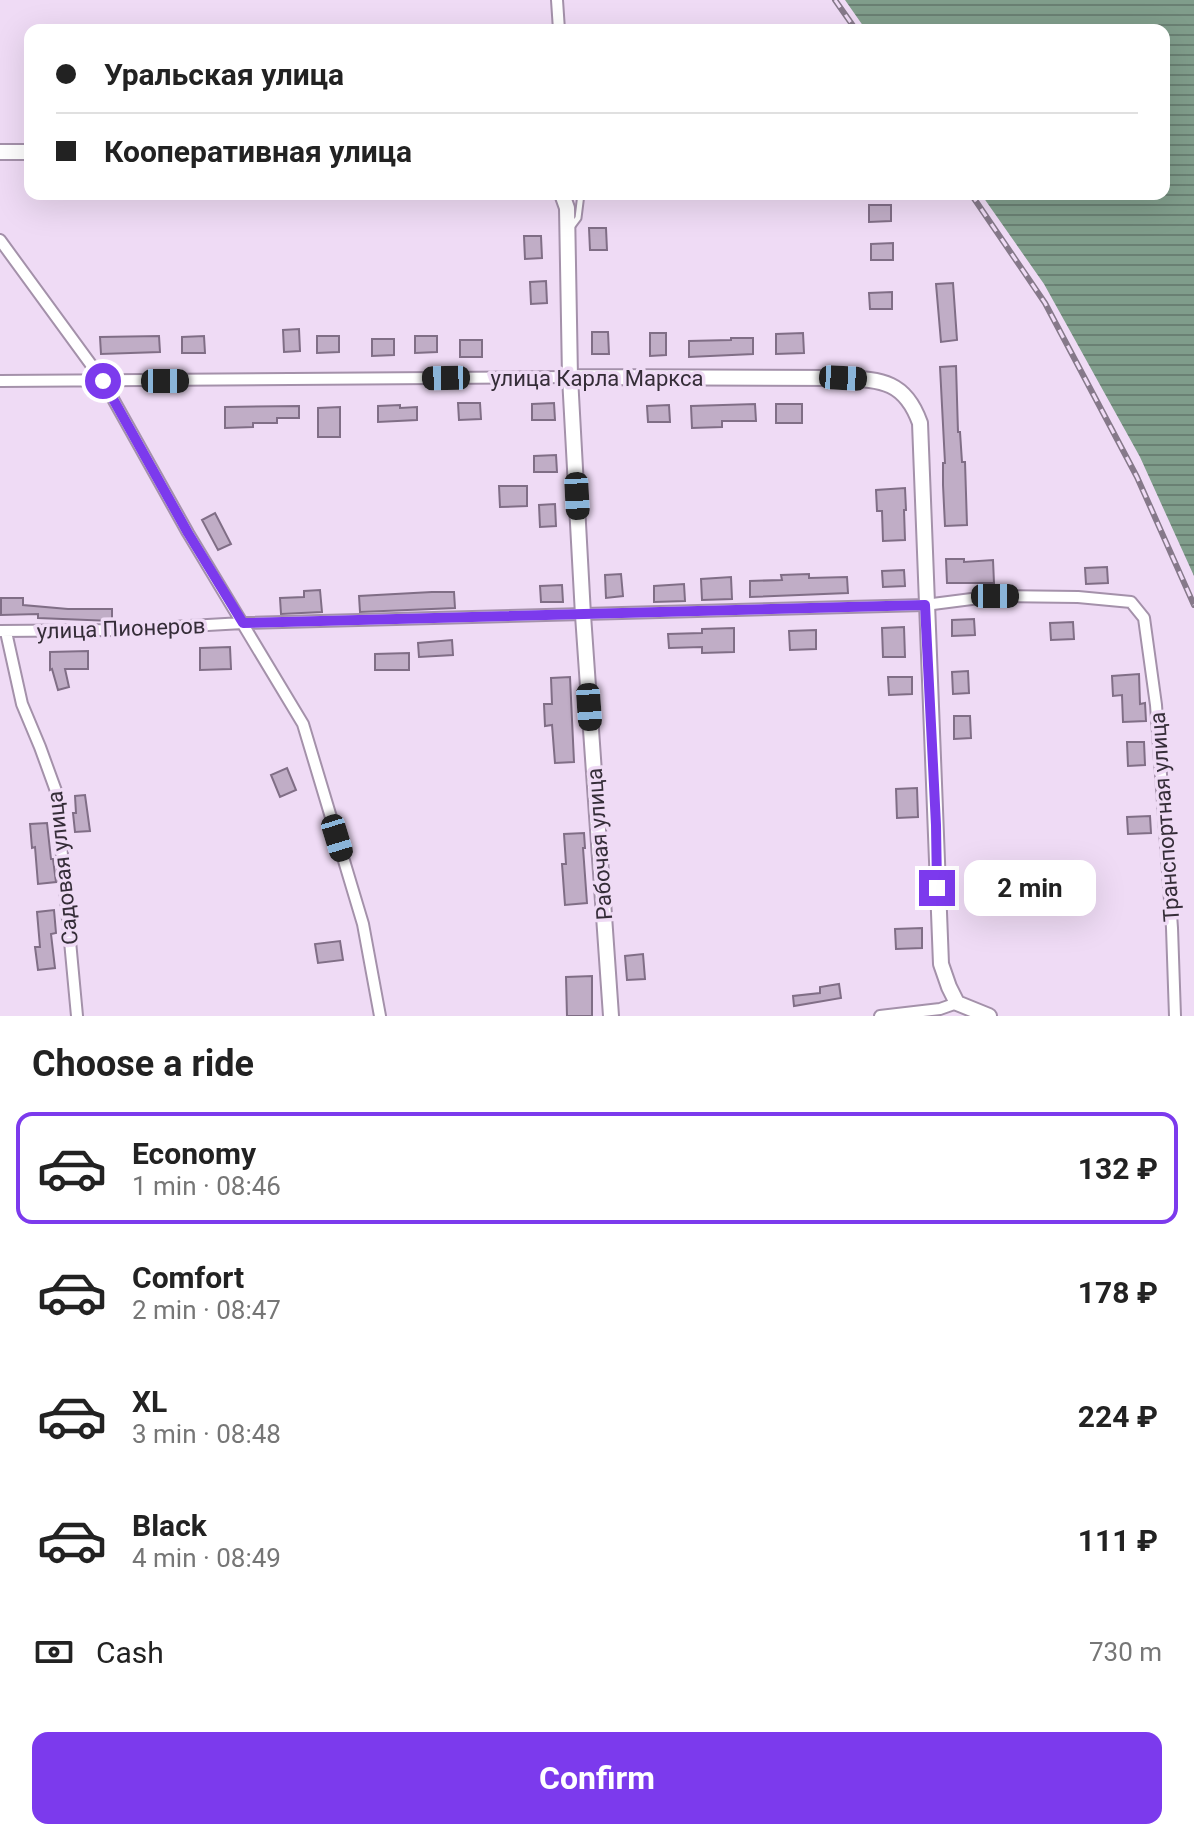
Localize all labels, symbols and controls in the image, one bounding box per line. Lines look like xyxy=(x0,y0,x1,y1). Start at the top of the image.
text: Уральская улица xyxy=(104,57,344,92)
text: Кооперативная улица xyxy=(104,134,412,169)
route start xyxy=(85,363,121,399)
car xyxy=(818,365,868,391)
car xyxy=(422,366,470,390)
street label: улица Карла Маркса xyxy=(490,366,704,391)
car xyxy=(141,369,189,393)
car xyxy=(564,471,590,521)
car xyxy=(971,584,1019,608)
street label: улица Пионеров xyxy=(36,613,206,644)
car xyxy=(575,682,603,732)
street label: Транспортная улица xyxy=(1145,711,1184,923)
street label: Рабочая улица xyxy=(582,767,617,921)
street label: Садовая улица xyxy=(42,790,83,946)
car xyxy=(319,812,355,864)
callout: 2 min xyxy=(965,860,1097,916)
route end xyxy=(919,870,955,906)
text: 2 min xyxy=(997,873,1063,903)
text: Choose a ride xyxy=(32,1043,254,1085)
icon: car xyxy=(36,1132,108,1204)
text: Economy xyxy=(132,1136,256,1171)
text: 132 ₽ xyxy=(1078,1151,1158,1186)
text: 1 min · 08:46 xyxy=(132,1171,281,1201)
icon: car xyxy=(36,1256,108,1328)
text: Comfort xyxy=(132,1260,244,1295)
text: 178 ₽ xyxy=(1078,1275,1158,1310)
text: 2 min · 08:47 xyxy=(132,1295,281,1325)
icon: car xyxy=(36,1380,108,1452)
text: XL xyxy=(132,1384,167,1419)
text: 224 ₽ xyxy=(1078,1399,1158,1434)
text: 3 min · 08:48 xyxy=(132,1419,281,1449)
icon: car xyxy=(36,1504,108,1576)
text: Black xyxy=(132,1508,207,1543)
text: 111 ₽ xyxy=(1078,1523,1158,1558)
text: 4 min · 08:49 xyxy=(132,1543,281,1573)
icon: cash xyxy=(32,1630,76,1674)
text: Cash xyxy=(96,1635,164,1670)
text: 730 m xyxy=(1089,1637,1162,1667)
button: Confirm xyxy=(32,1732,1162,1824)

